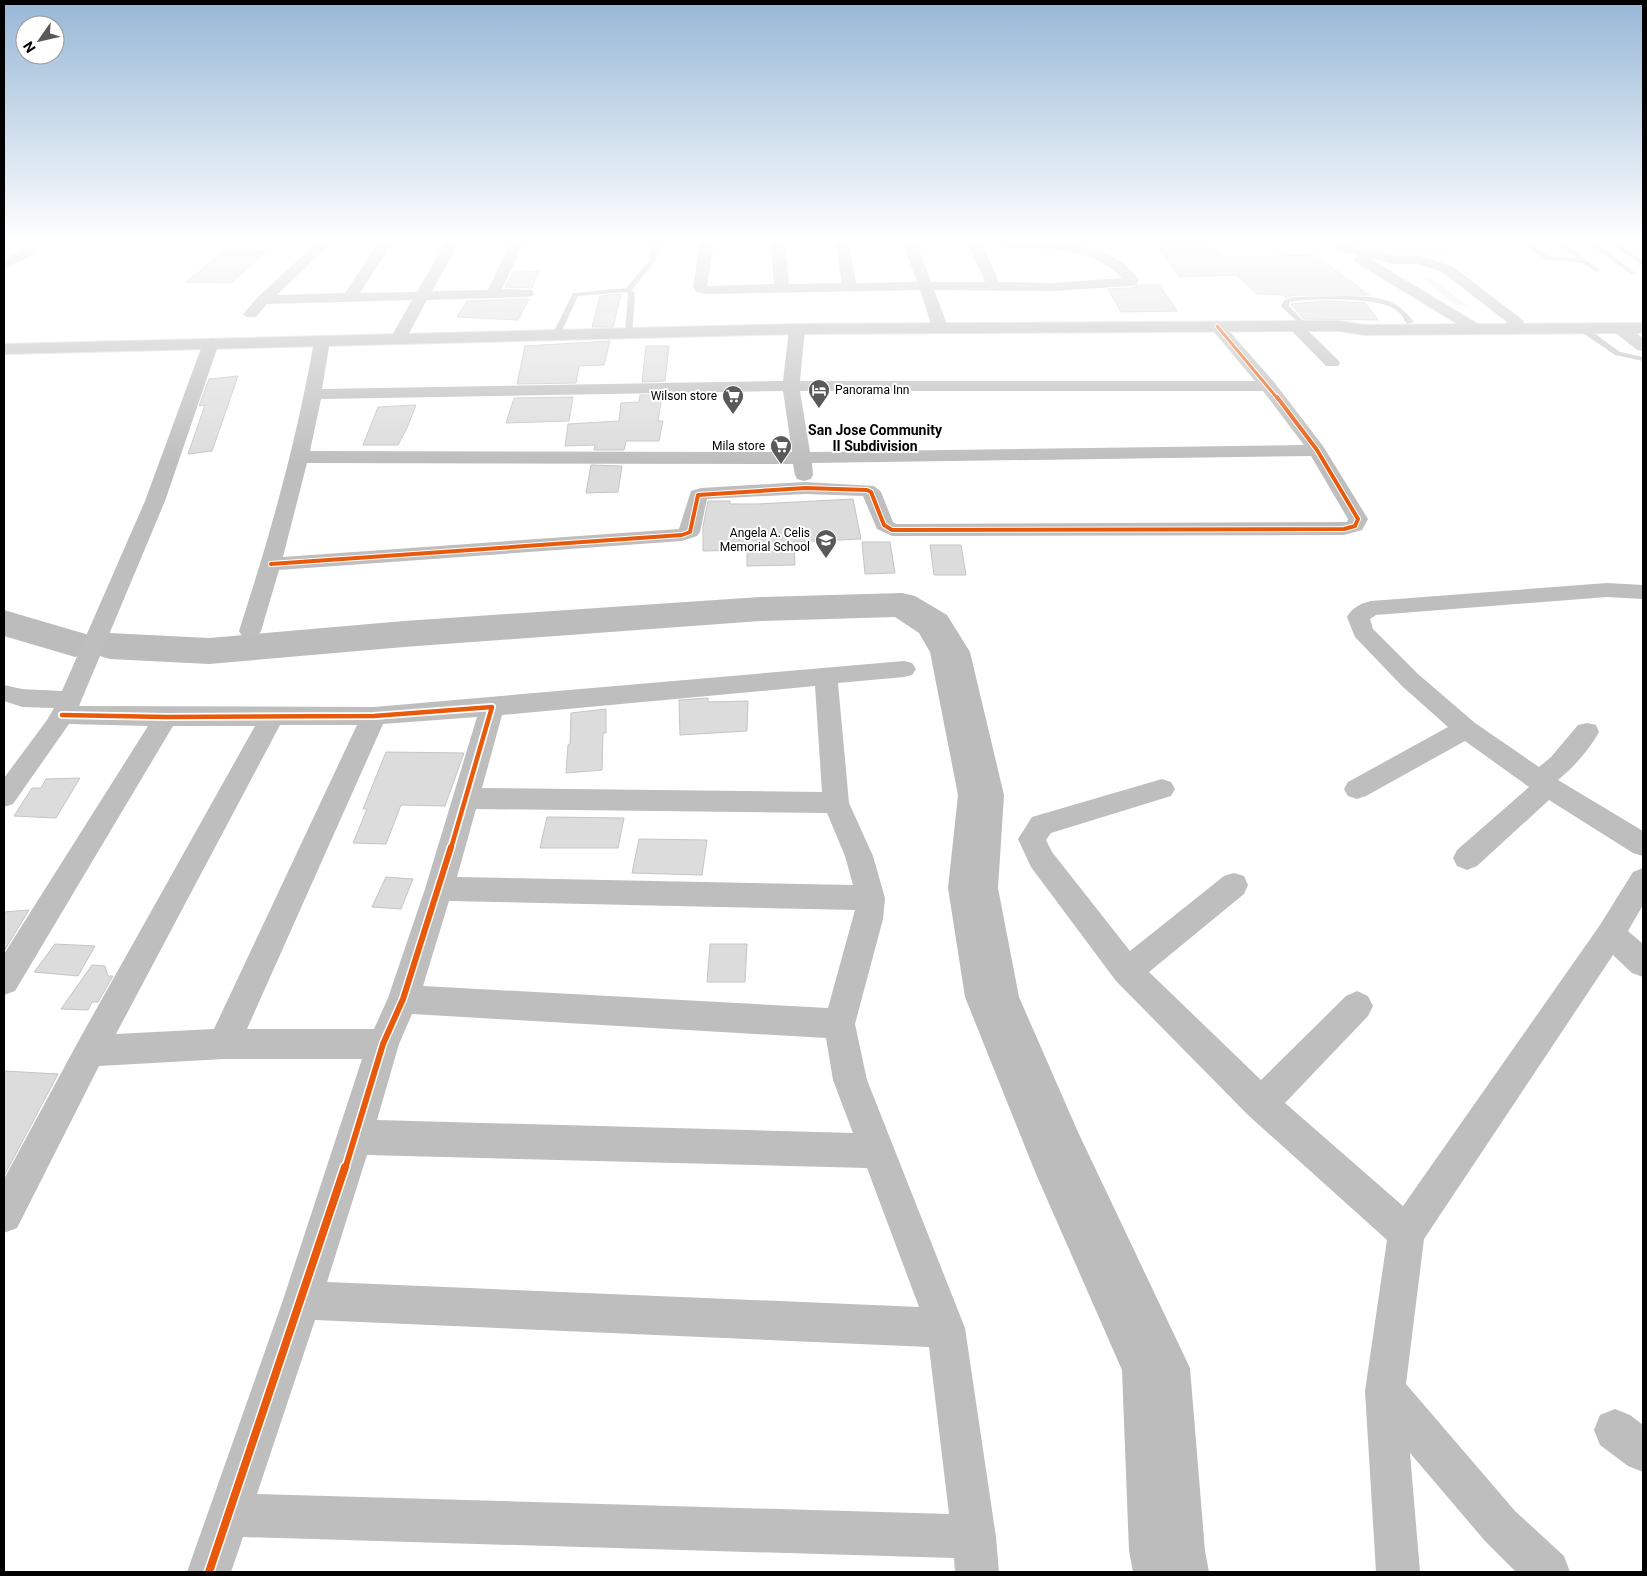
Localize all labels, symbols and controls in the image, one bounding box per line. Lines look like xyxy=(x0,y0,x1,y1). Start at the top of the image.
north arrow xyxy=(15,15,65,65)
text: N xyxy=(20,39,39,56)
hotel icon: Panorama Inn xyxy=(807,378,831,409)
place label: Panorama Inn xyxy=(835,383,909,397)
supermarket icon: Wilson store xyxy=(721,384,745,415)
place label: Wilson store xyxy=(651,389,717,403)
district label: San Jose Community II Subdivision xyxy=(808,422,943,454)
supermarket icon: Mila store xyxy=(769,434,793,465)
place label: Mila store xyxy=(712,439,765,453)
place label: Angela A. Celis Memorial School xyxy=(720,526,810,554)
school or university icon: Angela A. Celis Memorial School xyxy=(814,528,838,559)

